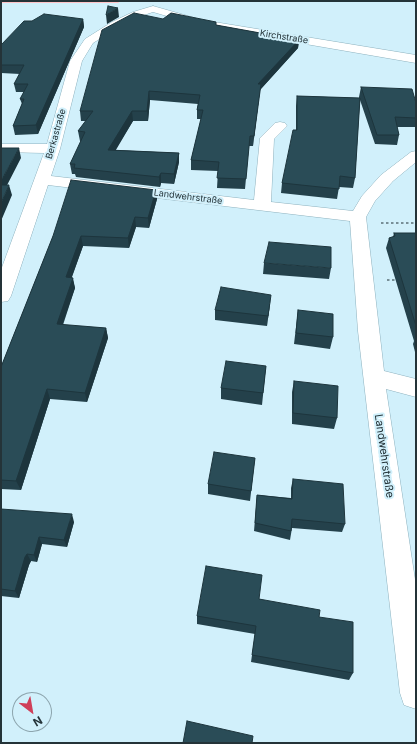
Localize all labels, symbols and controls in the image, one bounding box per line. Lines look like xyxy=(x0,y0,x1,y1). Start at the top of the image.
street label: Kirchstraße xyxy=(259,28,309,46)
street label: Berkastraße xyxy=(44,108,68,160)
street label: Landwehrstraße xyxy=(153,187,223,207)
street label: Landwehrstraße xyxy=(372,413,396,499)
north arrow xyxy=(12,692,52,732)
text: N xyxy=(30,713,45,730)

